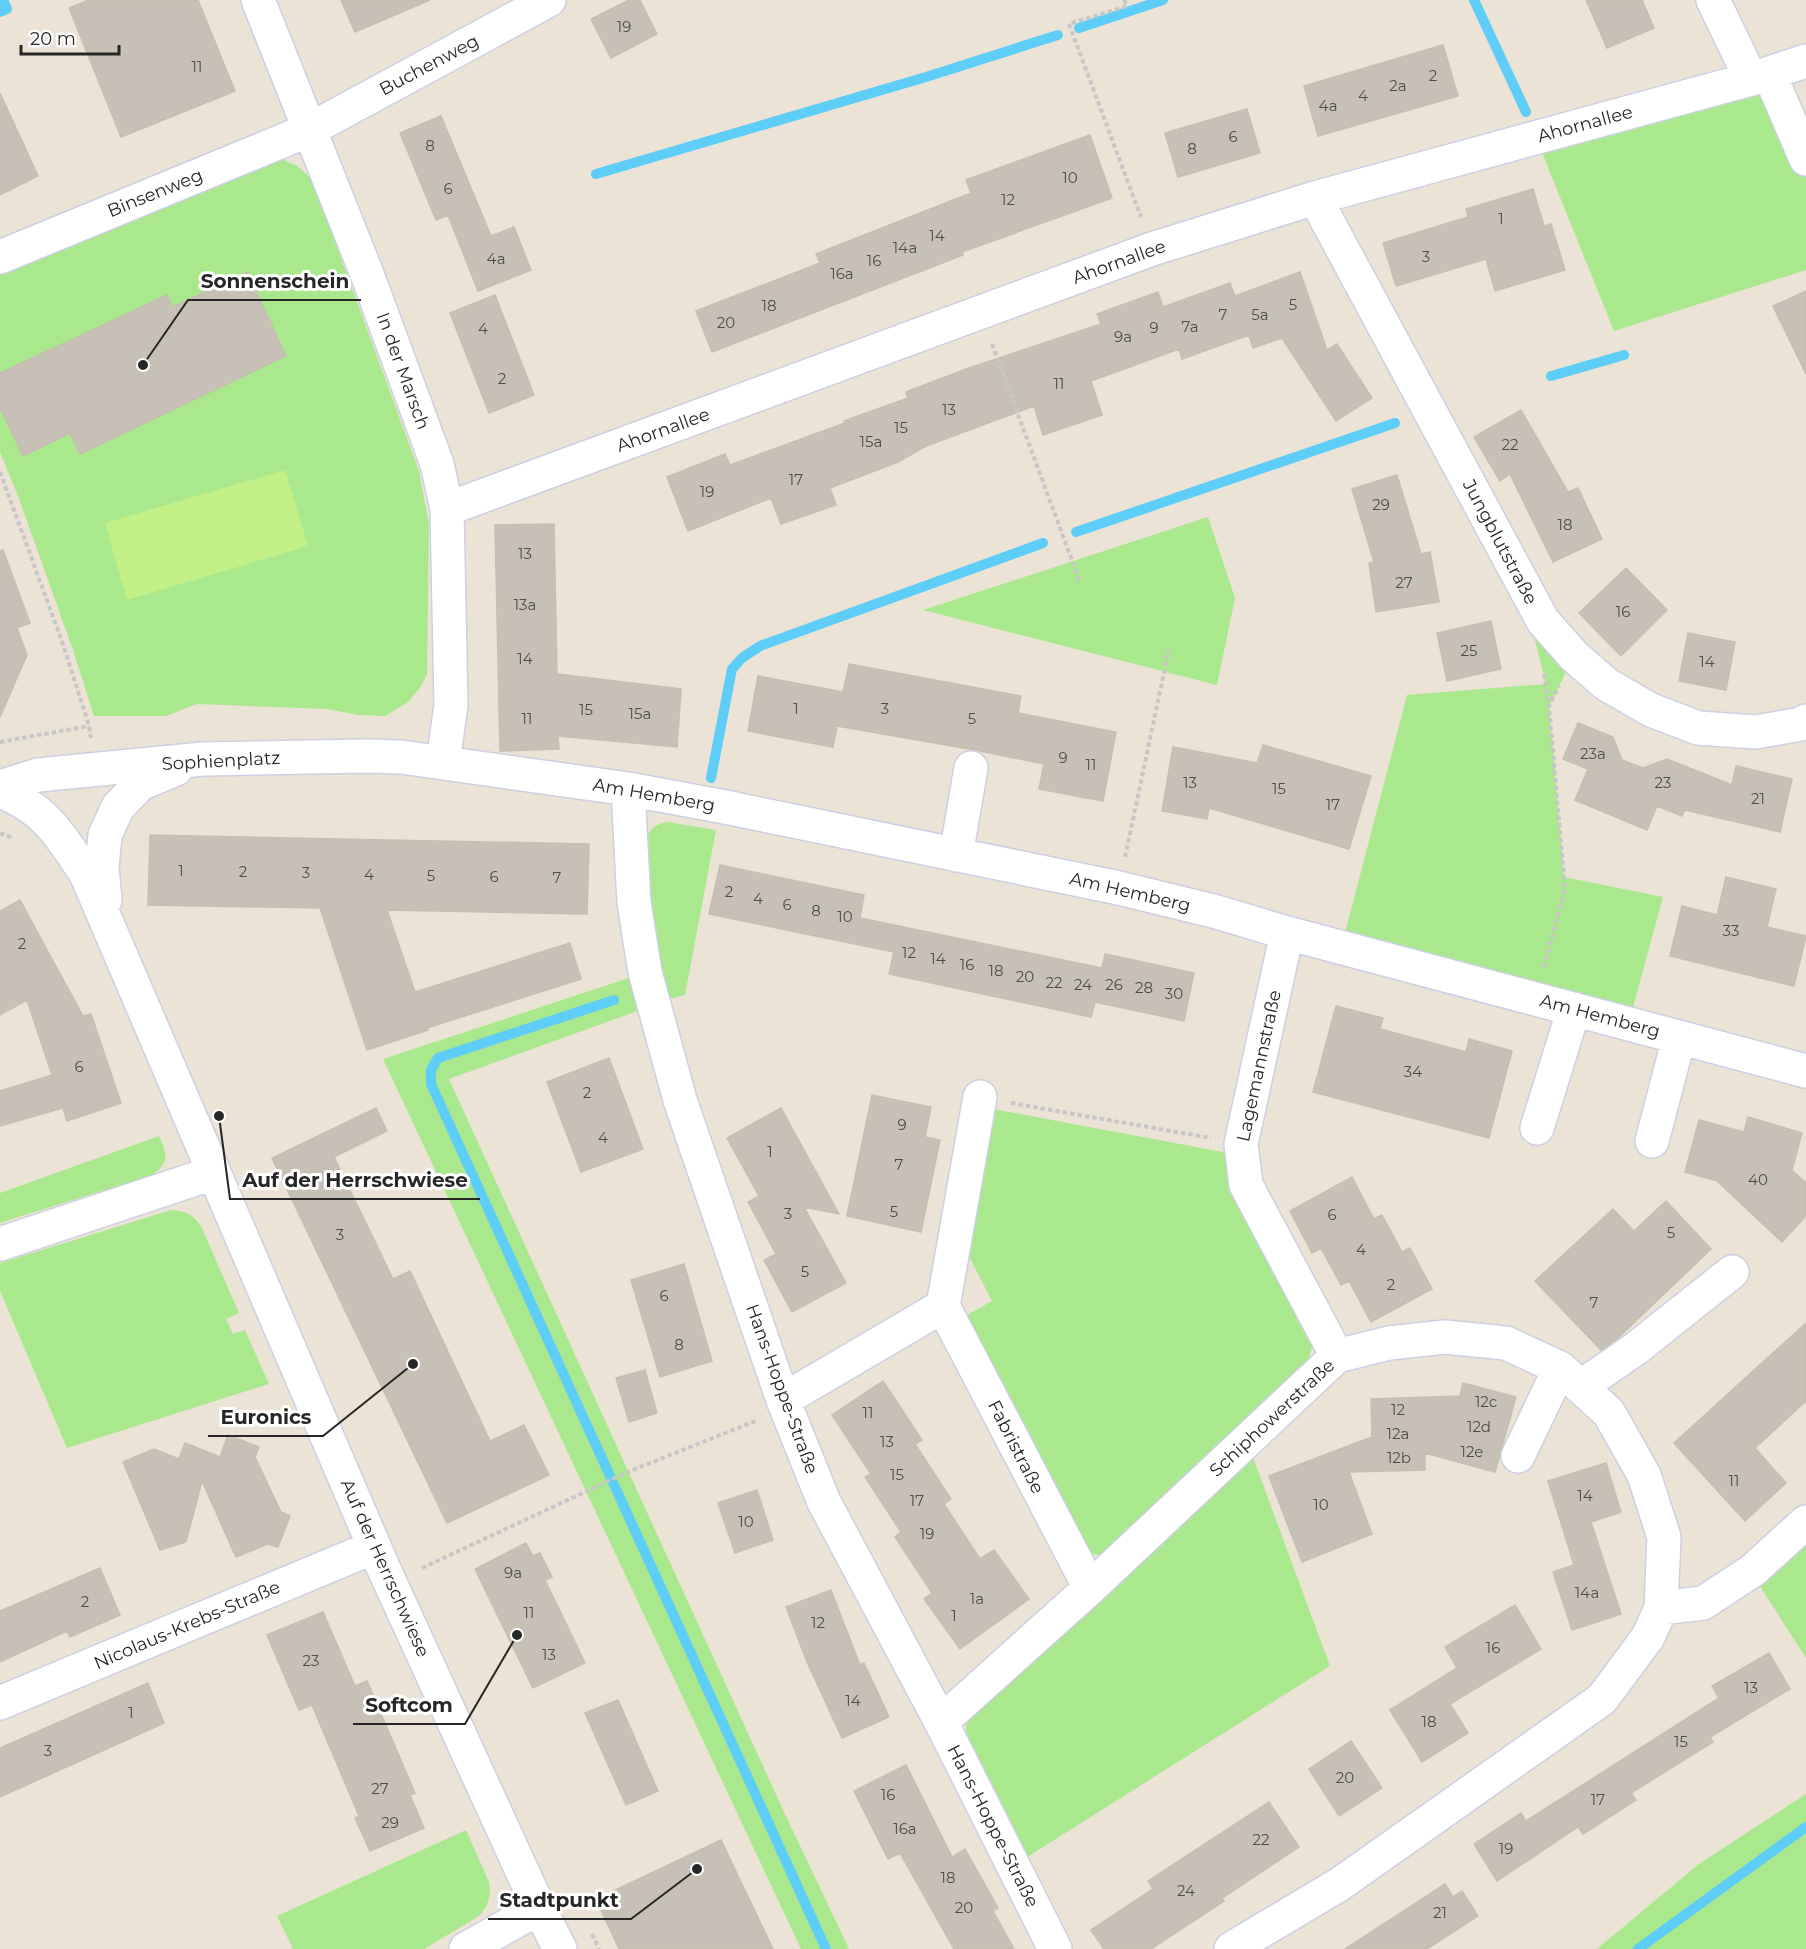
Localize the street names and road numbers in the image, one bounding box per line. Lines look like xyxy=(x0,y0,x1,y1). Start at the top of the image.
street label: Buchenweg xyxy=(376,30,482,100)
street label: Ahornallee xyxy=(1535,101,1635,147)
street label: Binsenweg xyxy=(104,164,206,222)
street label: Ahornallee xyxy=(1069,235,1169,289)
street label: In der Marsch xyxy=(372,309,434,433)
street label: Ahornallee xyxy=(613,403,713,457)
street label: Jungblutstraße xyxy=(1457,475,1542,608)
street label: Sophienplatz xyxy=(161,747,281,775)
street label: Am Hemberg xyxy=(591,773,717,817)
street label: Am Hemberg xyxy=(1067,867,1193,917)
street label: Lagemannstraße xyxy=(1232,988,1286,1144)
street label: Am Hemberg xyxy=(1537,989,1663,1043)
street label: Hans-Hoppe-Straße xyxy=(741,1301,823,1477)
street label: Schiphowerstraße xyxy=(1205,1354,1339,1482)
street label: Fabristraße xyxy=(983,1397,1049,1497)
street label: Auf der Herrschwiese xyxy=(336,1476,434,1660)
street label: Nicolaus-Krebs-Straße xyxy=(90,1576,284,1674)
street label: Hans-Hoppe-Straße xyxy=(942,1741,1044,1911)

